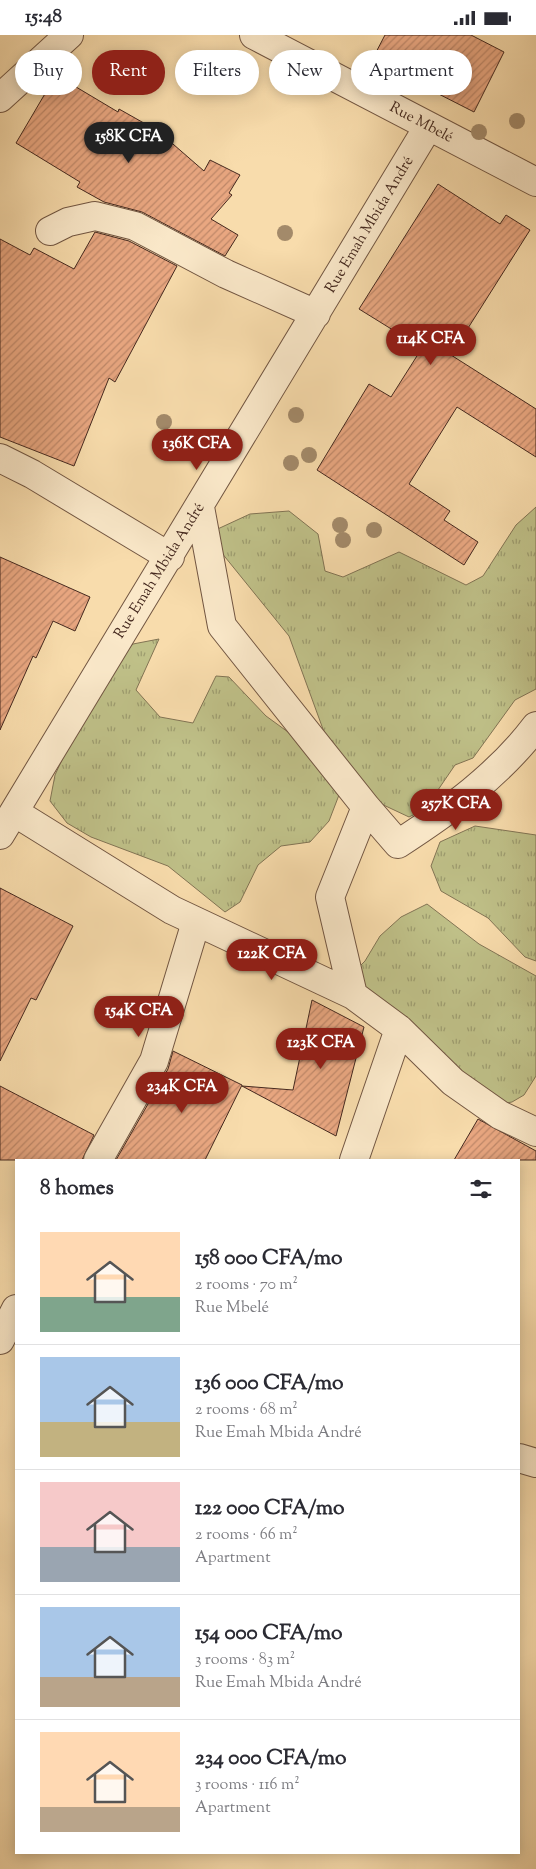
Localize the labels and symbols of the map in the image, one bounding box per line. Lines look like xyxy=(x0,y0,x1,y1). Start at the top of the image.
street label: Rue Mbelé xyxy=(385,97,457,149)
pin: 158K CFA xyxy=(77,121,181,164)
street label: Rue Emah Mbida André xyxy=(321,153,419,297)
pin: 114K CFA xyxy=(379,323,483,366)
pin: 136K CFA xyxy=(145,429,249,471)
street label: Rue Emah Mbida André xyxy=(110,499,210,643)
pin: 257K CFA xyxy=(404,789,508,831)
pin: 122K CFA xyxy=(220,939,324,981)
pin: 154K CFA xyxy=(87,995,191,1038)
pin: 123K CFA xyxy=(269,1027,373,1070)
pin: 234K CFA xyxy=(130,1071,234,1114)

